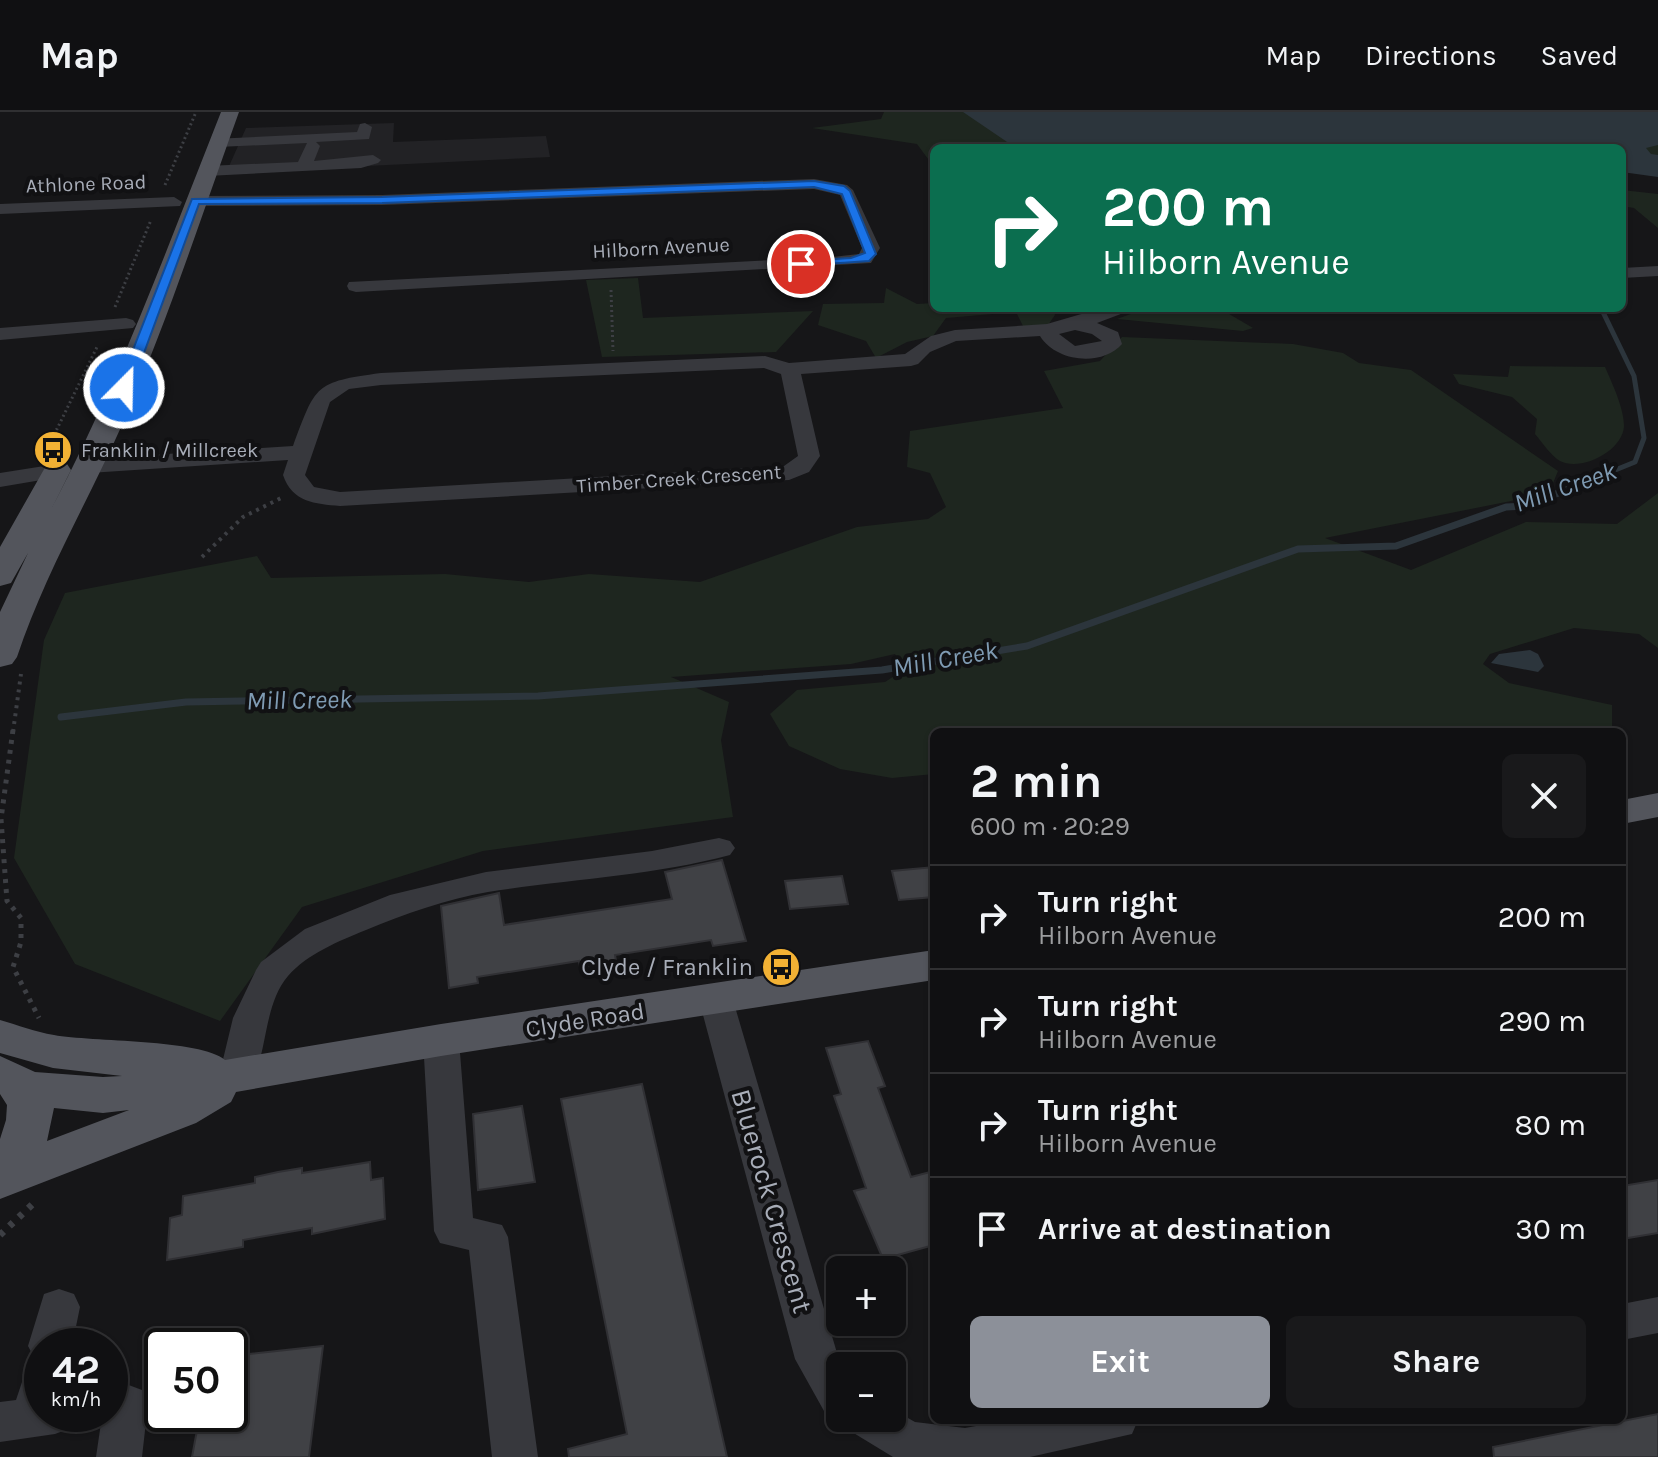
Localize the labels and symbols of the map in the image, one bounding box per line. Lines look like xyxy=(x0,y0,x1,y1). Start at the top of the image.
street label: Athlone Road xyxy=(25,170,147,198)
pin xyxy=(767,230,835,298)
street label: Hilborn Avenue xyxy=(592,233,730,263)
position arrow xyxy=(82,346,166,430)
bus stop icon: Franklin / Millcreek xyxy=(32,429,74,471)
place label: Franklin / Millcreek xyxy=(81,439,258,462)
water label: Mill Creek xyxy=(1510,455,1621,519)
street label: Timber Creek Crescent xyxy=(576,460,783,498)
water label: Mill Creek xyxy=(890,634,1001,683)
water label: Mill Creek xyxy=(246,684,353,716)
bus stop icon: Clyde / Franklin xyxy=(760,946,802,988)
place label: Clyde / Franklin xyxy=(581,953,753,981)
street label: Clyde Road xyxy=(523,997,647,1043)
street label: Bluerock Crescent xyxy=(724,1085,820,1317)
speed limit sign: 50 xyxy=(144,1328,248,1432)

